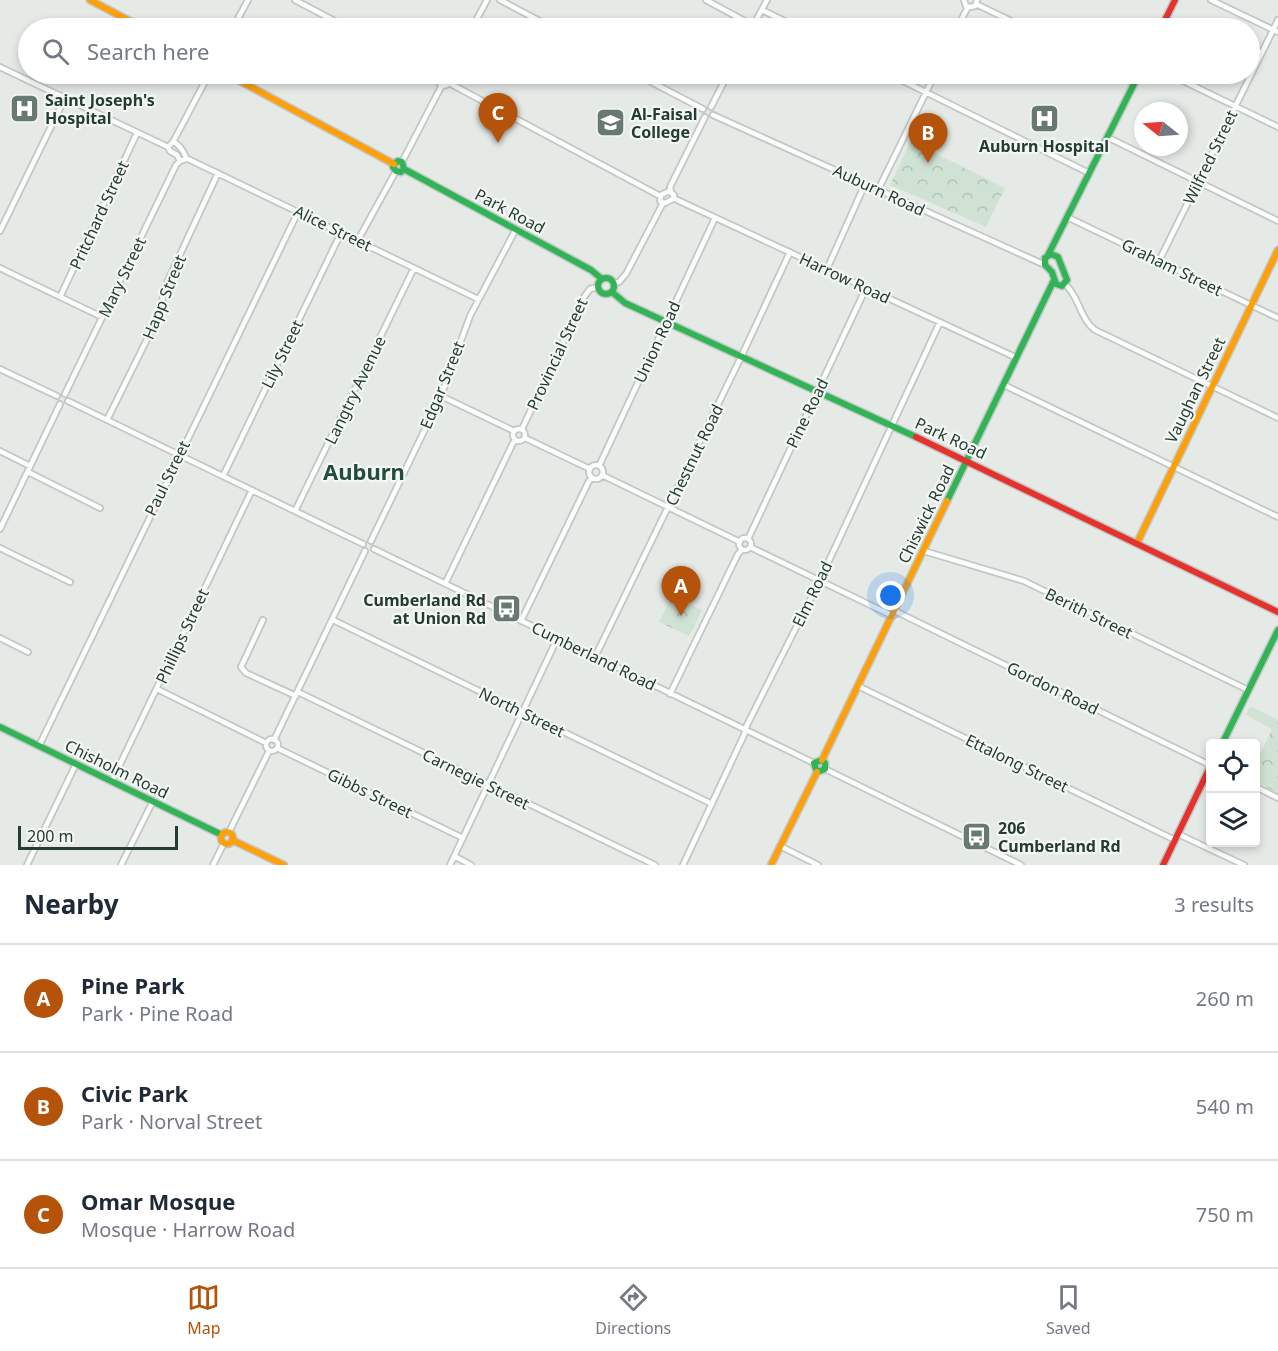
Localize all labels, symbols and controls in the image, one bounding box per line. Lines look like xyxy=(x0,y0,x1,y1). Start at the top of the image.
search box xyxy=(18,18,1260,84)
icon: search xyxy=(39,35,72,68)
text: Search here xyxy=(87,36,209,66)
place label: Saint Joseph's Hospital xyxy=(45,89,155,129)
hospital icon: Saint Joseph's Hospital xyxy=(8,93,40,125)
pin: C xyxy=(478,94,518,143)
hospital icon: Auburn Hospital xyxy=(1028,102,1060,134)
north arrow xyxy=(1134,102,1188,156)
place label: Al-Faisal College xyxy=(631,103,698,143)
street label: Wilfred Street xyxy=(1178,106,1242,208)
school or university icon: Al-Faisal College xyxy=(594,107,626,139)
pin: B xyxy=(908,114,948,163)
place label: Auburn Hospital xyxy=(979,135,1109,157)
street label: Pritchard Street xyxy=(64,157,134,273)
street label: Auburn Road xyxy=(830,159,928,221)
street label: Park Road xyxy=(471,183,549,239)
street label: Alice Street xyxy=(290,200,376,256)
street label: Mary Street xyxy=(93,233,151,321)
street label: Graham Street xyxy=(1118,233,1226,301)
street label: Harrow Road xyxy=(796,247,894,309)
street label: Happ Street xyxy=(137,251,191,343)
street label: Provincial Street xyxy=(521,294,593,414)
street label: Union Road xyxy=(628,298,686,386)
street label: Lily Street xyxy=(256,316,308,392)
street label: Langtry Avenue xyxy=(319,332,391,448)
street label: Vaughan Street xyxy=(1160,333,1230,447)
street label: Edgar Street xyxy=(414,338,470,432)
street label: Pine Road xyxy=(781,374,833,452)
street label: Chestnut Road xyxy=(660,400,728,510)
street label: Park Road xyxy=(912,412,990,464)
street label: Paul Street xyxy=(139,436,195,519)
district label: Auburn xyxy=(323,456,405,486)
street label: Chiswick Road xyxy=(893,461,959,567)
street label: Elm Road xyxy=(787,557,837,631)
pin: A xyxy=(662,566,700,616)
your location xyxy=(876,581,905,610)
street label: Berith Street xyxy=(1042,582,1137,644)
street label: Phillips Street xyxy=(150,585,214,687)
place label: Cumberland Rd at Union Rd xyxy=(363,589,486,629)
bus stop icon: Cumberland Rd at Union Rd xyxy=(491,593,523,625)
street label: Cumberland Road xyxy=(528,616,660,696)
street label: Gordon Road xyxy=(1003,656,1103,720)
street label: North Street xyxy=(475,682,569,742)
street label: Ettalong Street xyxy=(962,729,1072,797)
street label: Chisholm Road xyxy=(61,734,173,804)
map controls xyxy=(1206,739,1260,847)
button: locate xyxy=(1206,739,1260,793)
street label: Carnegie Street xyxy=(419,744,533,815)
street label: Gibbs Street xyxy=(324,763,416,823)
button: layers xyxy=(1206,793,1260,847)
place label: 206 Cumberland Rd xyxy=(998,817,1121,857)
bus stop icon: 206 Cumberland Rd xyxy=(961,821,993,853)
scale bar xyxy=(18,823,178,850)
text: 200 m xyxy=(27,825,74,847)
text: Nearby xyxy=(24,886,119,922)
text: 3 results xyxy=(1174,891,1254,918)
text: Pine Park xyxy=(81,970,185,1000)
text: A xyxy=(37,985,50,1012)
text: 260 m xyxy=(1196,985,1254,1012)
text: Park · Pine Road xyxy=(81,1000,233,1027)
text: Civic Park xyxy=(81,1078,188,1108)
text: B xyxy=(37,1093,50,1120)
text: 540 m xyxy=(1196,1093,1254,1120)
text: Park · Norval Street xyxy=(81,1108,262,1135)
text: Omar Mosque xyxy=(81,1186,235,1216)
text: C xyxy=(37,1201,50,1228)
text: 750 m xyxy=(1196,1201,1254,1228)
text: Mosque · Harrow Road xyxy=(81,1216,295,1243)
tab: Map xyxy=(187,1281,221,1339)
tab: Directions xyxy=(595,1281,671,1339)
tab: Saved xyxy=(1046,1281,1091,1339)

